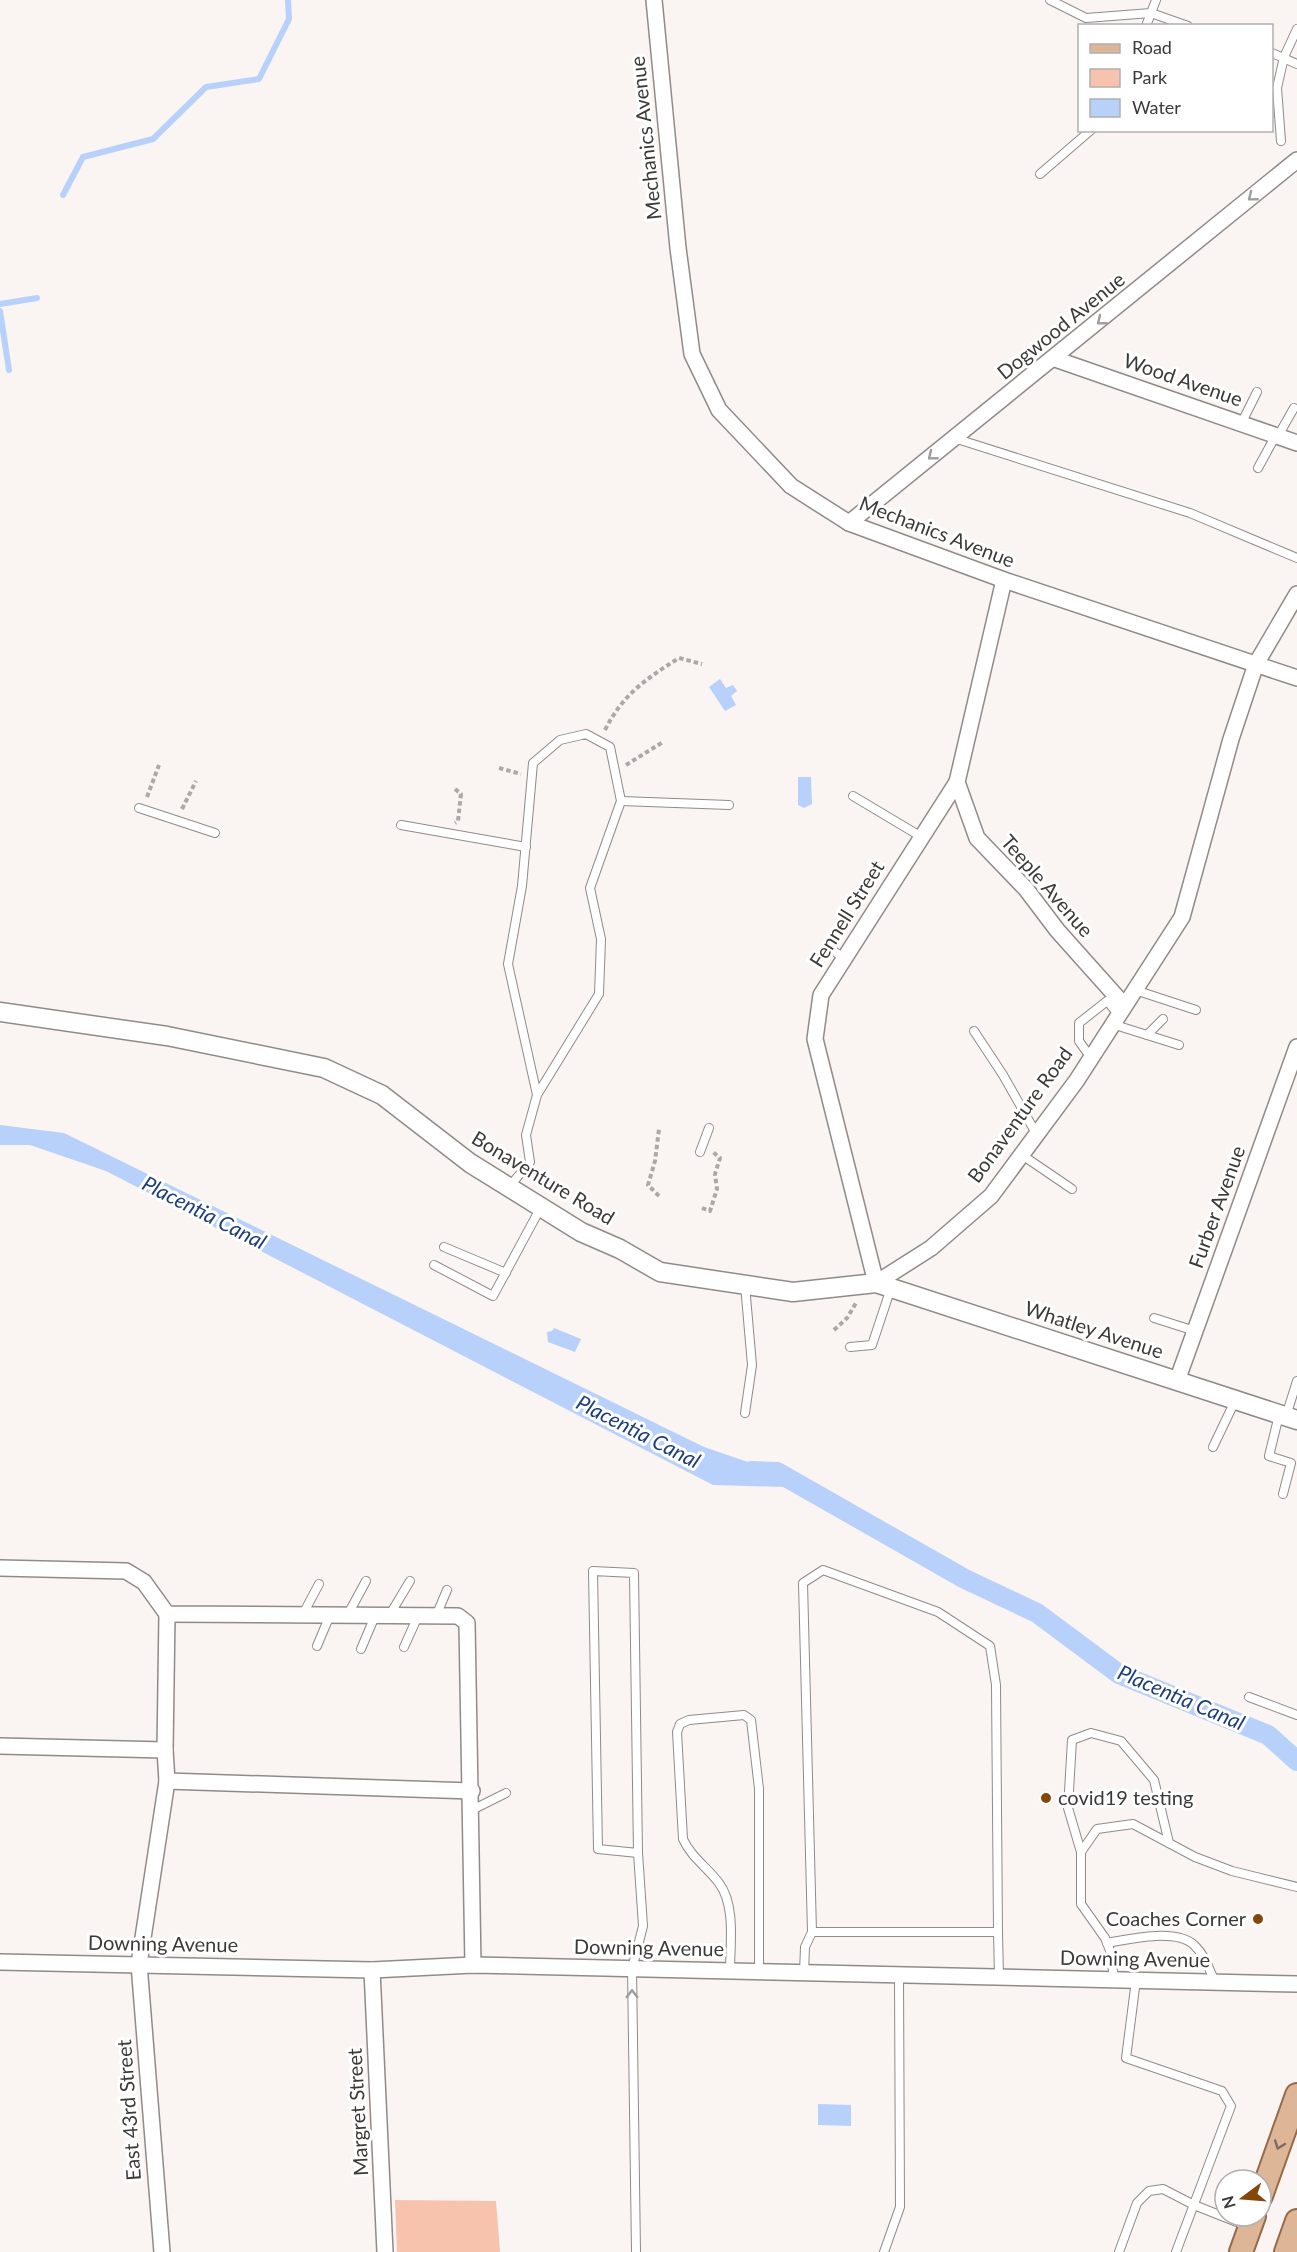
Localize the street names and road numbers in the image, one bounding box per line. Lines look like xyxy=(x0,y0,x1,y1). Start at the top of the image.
street label: Mechanics Avenue xyxy=(624,55,666,221)
street label: Dogwood Avenue xyxy=(992,267,1129,384)
street label: Wood Avenue xyxy=(1121,348,1246,411)
street label: Mechanics Avenue xyxy=(856,490,1018,572)
street label: Teeple Avenue xyxy=(997,829,1099,941)
street label: Fennell Street xyxy=(804,856,888,971)
street label: Bonaventure Road xyxy=(962,1042,1076,1187)
street label: Bonaventure Road xyxy=(468,1125,619,1229)
street label: Furber Avenue xyxy=(1183,1142,1249,1271)
street label: Whatley Avenue xyxy=(1022,1295,1167,1363)
street label: Downing Avenue xyxy=(88,1930,238,1956)
street label: Downing Avenue xyxy=(574,1934,724,1960)
street label: Downing Avenue xyxy=(1060,1945,1210,1971)
street label: East 43rd Street xyxy=(111,2039,145,2181)
street label: Margret Street xyxy=(342,2048,372,2177)

